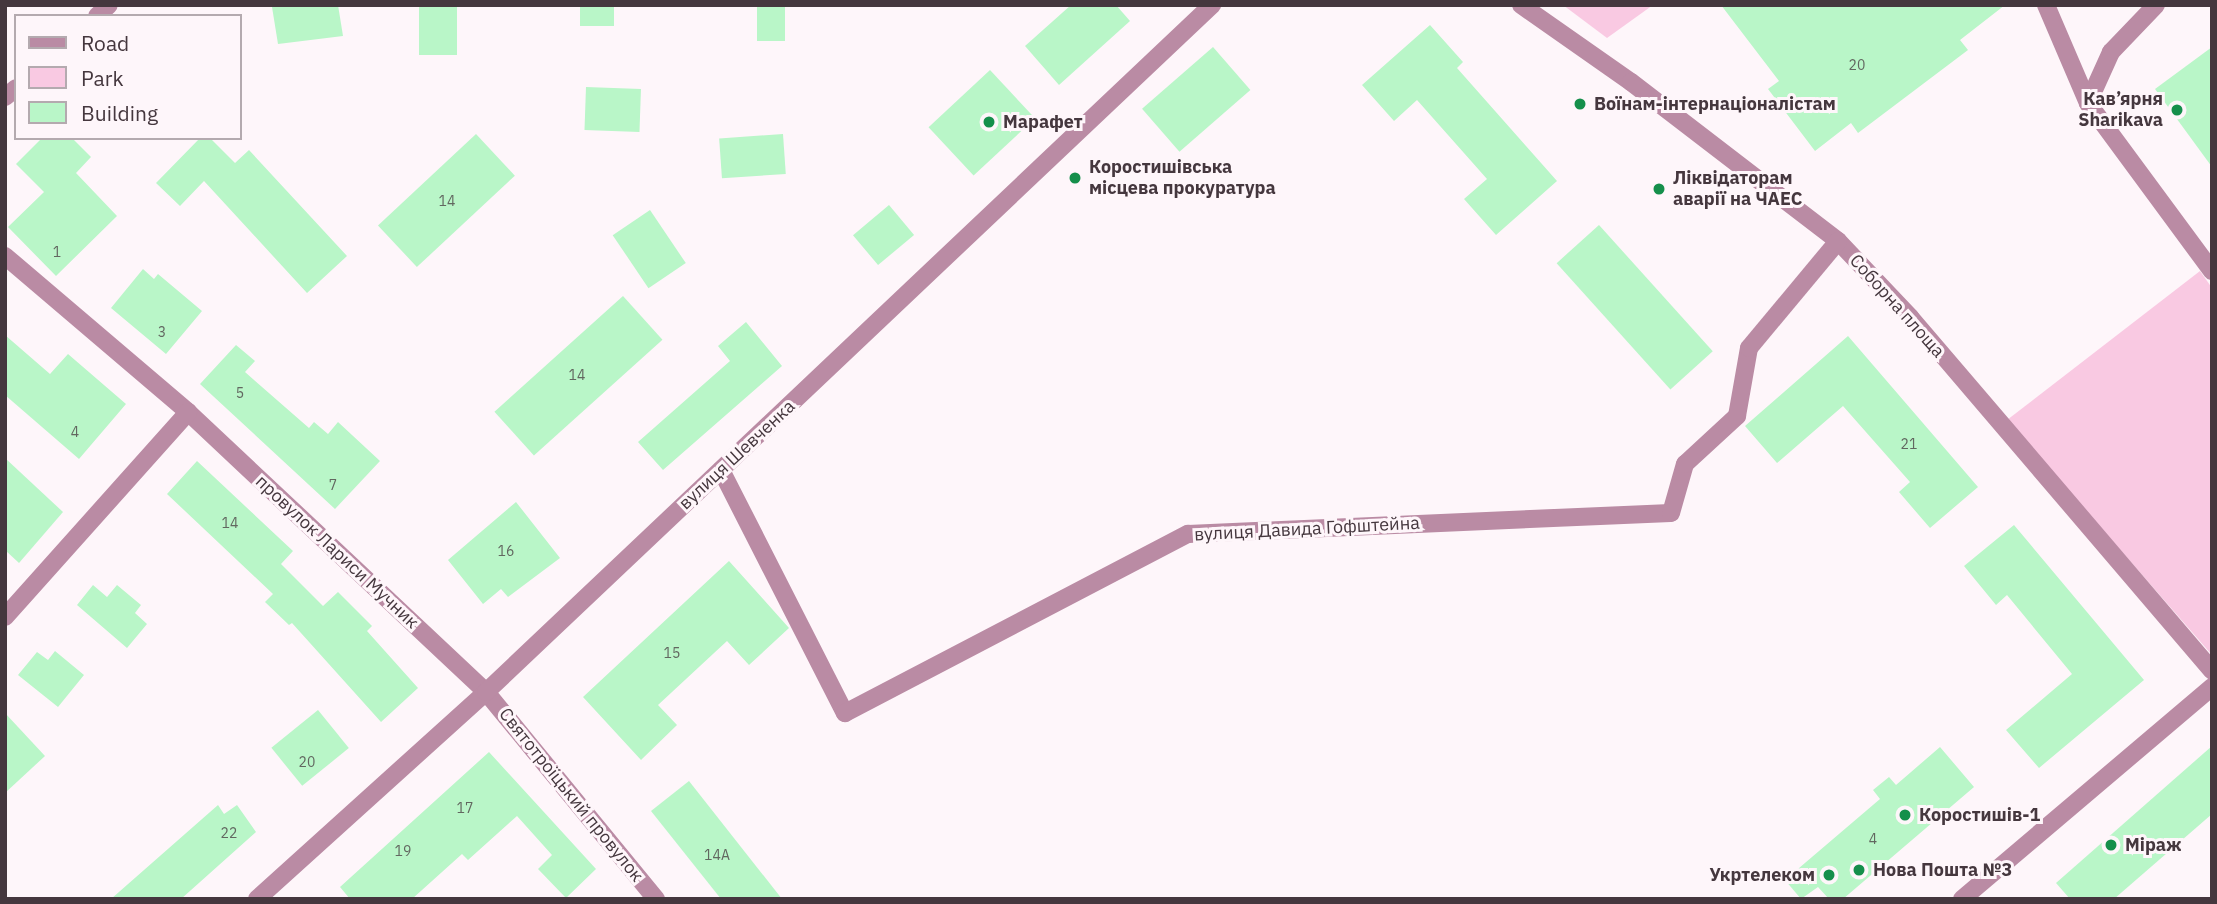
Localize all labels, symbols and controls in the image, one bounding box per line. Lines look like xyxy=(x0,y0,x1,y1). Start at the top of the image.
legend xyxy=(14,14,242,140)
text: Road xyxy=(81,29,129,57)
house number: 20 xyxy=(1849,57,1865,73)
text: Park xyxy=(81,64,124,92)
place label: Кав’ярня Sharikava xyxy=(2078,89,2163,132)
place label: Воїнам-інтернаціоналістам xyxy=(1594,93,1836,115)
marker: Воїнам-інтернаціоналістам xyxy=(1572,96,1588,112)
text: Building xyxy=(81,99,158,127)
marker: Кав’ярня Sharikava xyxy=(2169,102,2185,118)
place label: Марафет xyxy=(1003,111,1083,133)
marker: Марафет xyxy=(981,114,997,130)
place label: Коростишівська місцева прокуратура xyxy=(1089,157,1276,200)
place label: Ліквідаторам аварії на ЧАЕС xyxy=(1673,168,1803,210)
marker: Коростишівська місцева прокуратура xyxy=(1067,170,1083,186)
marker: Ліквідаторам аварії на ЧАЕС xyxy=(1651,181,1667,197)
house number: 14 xyxy=(439,193,455,209)
house number: 1 xyxy=(53,244,61,260)
street label: Соборна площа xyxy=(1845,250,1949,362)
house number: 3 xyxy=(158,324,166,340)
house number: 14 xyxy=(569,367,585,383)
house number: 5 xyxy=(236,385,244,401)
street label: вулиця Шевченка xyxy=(675,396,799,514)
house number: 4 xyxy=(71,424,79,440)
house number: 21 xyxy=(1901,436,1917,452)
street label: провулок Лариси Мучник xyxy=(251,471,423,633)
house number: 7 xyxy=(329,477,337,493)
street label: вулиця Давида Гофштейна xyxy=(1194,512,1420,546)
house number: 14 xyxy=(222,515,238,531)
house number: 16 xyxy=(498,543,514,559)
house number: 15 xyxy=(664,645,680,661)
street label: Святотроїцький провулок xyxy=(494,704,648,886)
house number: 20 xyxy=(299,754,315,770)
house number: 17 xyxy=(457,800,473,816)
place label: Коростишів-1 xyxy=(1919,804,2040,826)
marker: Коростишів-1 xyxy=(1897,807,1913,823)
house number: 22 xyxy=(221,825,237,841)
house number: 4 xyxy=(1869,831,1877,847)
place label: Міраж xyxy=(2125,834,2182,856)
marker: Міраж xyxy=(2103,837,2119,853)
house number: 19 xyxy=(395,843,411,859)
house number: 14А xyxy=(704,847,730,863)
place label: Нова Пошта №3 xyxy=(1873,859,2012,881)
marker: Нова Пошта №3 xyxy=(1851,862,1867,878)
place label: Укртелеком xyxy=(1709,864,1815,886)
marker: Укртелеком xyxy=(1821,867,1837,883)

